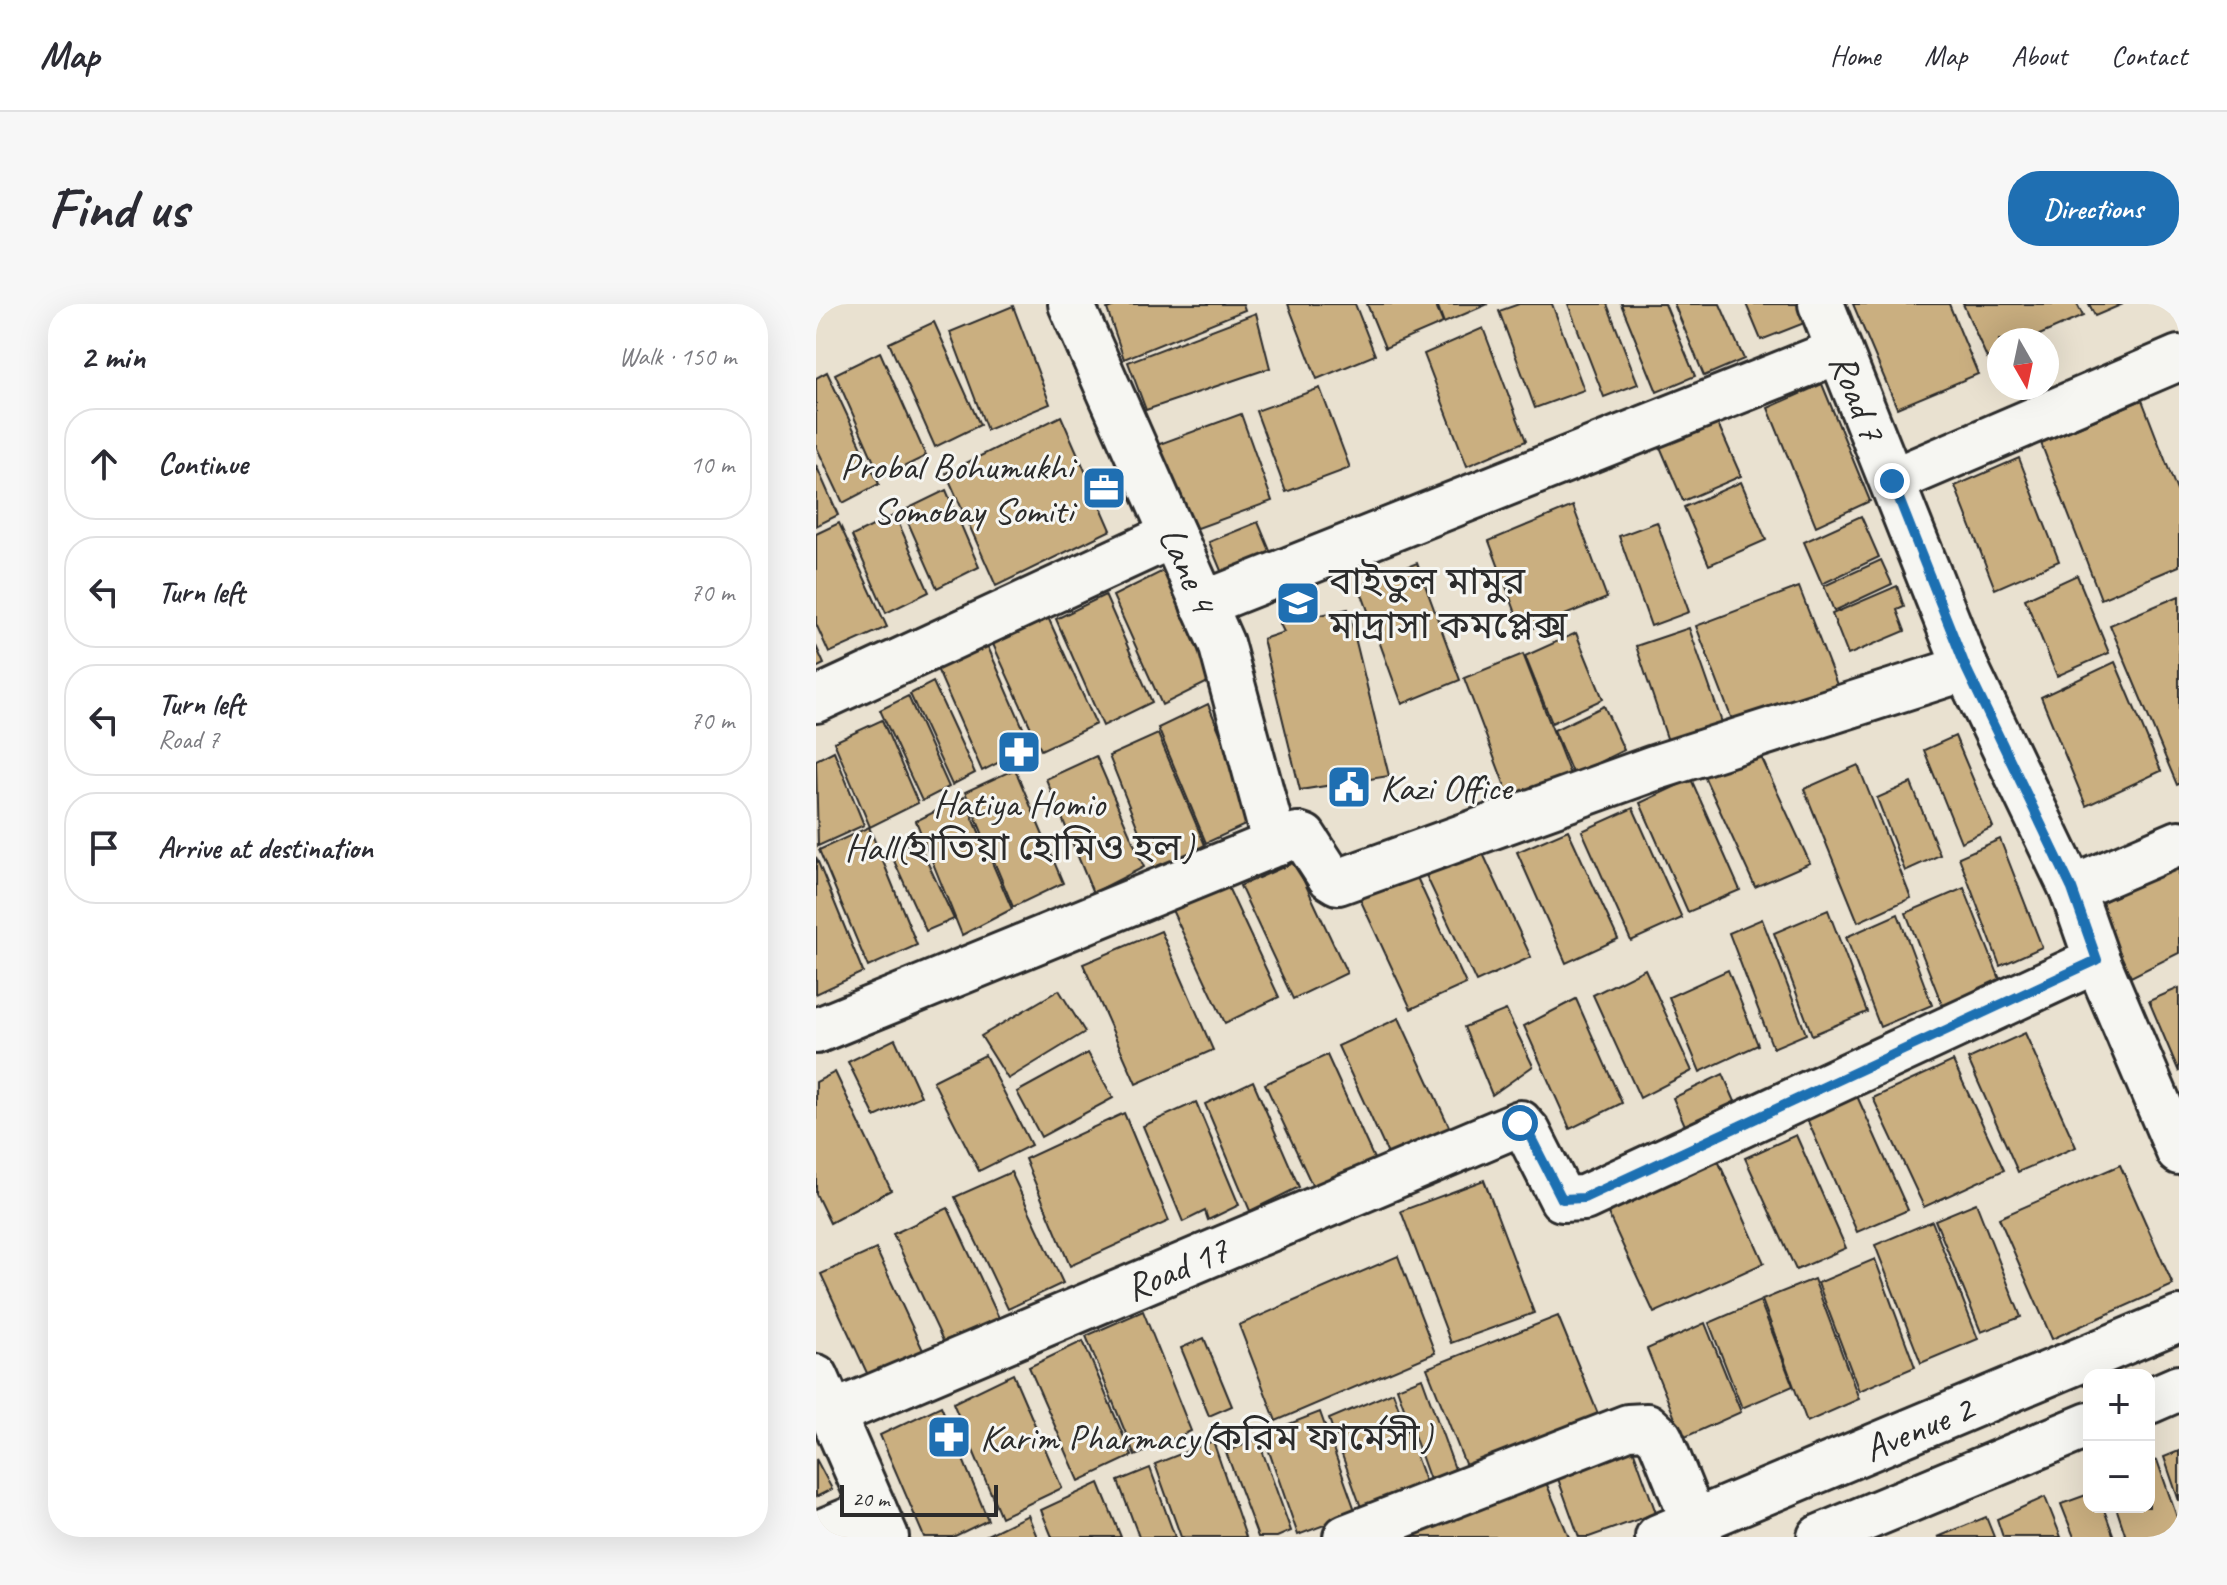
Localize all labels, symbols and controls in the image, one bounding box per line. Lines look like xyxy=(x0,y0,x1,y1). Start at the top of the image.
text: Map xyxy=(40,32,99,79)
text: Home xyxy=(1830,38,1880,73)
text: Map xyxy=(1924,38,1967,73)
text: About xyxy=(2011,38,2067,73)
text: Contact xyxy=(2111,38,2187,73)
button: Directions xyxy=(2008,171,2179,246)
text: Find us xyxy=(48,173,188,244)
north arrow xyxy=(1987,328,2059,400)
text: 2 min xyxy=(80,335,145,378)
text: Walk · 150 m xyxy=(619,340,736,373)
street label: Road 7 xyxy=(1820,346,1897,449)
icon: ahead xyxy=(82,442,126,486)
place label: Probal Bohumukhi Somobay Somiti xyxy=(840,443,1078,534)
text: Continue xyxy=(158,445,248,483)
text: 10 m xyxy=(690,448,734,481)
route end xyxy=(1874,463,1910,499)
office icon: Probal Bohumukhi Somobay Somiti xyxy=(1080,464,1128,512)
street label: Lane 4 xyxy=(1149,519,1229,623)
place label: বাইতুল মামুর মাদ্রাসা কমপ্লেক্স xyxy=(1328,558,1568,649)
icon: left xyxy=(82,570,126,614)
text: Turn left xyxy=(158,573,245,611)
text: 70 m xyxy=(690,576,734,609)
school or university icon: বাইতুল মামুর মাদ্রাসা কমপ্লেক্স xyxy=(1274,579,1322,627)
text: Turn left xyxy=(158,685,245,723)
icon: left xyxy=(82,698,126,742)
text: 70 m xyxy=(690,704,734,737)
text: Road 7 xyxy=(158,723,220,756)
pharmacy icon: Hatiya Homio Hall(হাতিয়া হোমিও হল) xyxy=(995,728,1043,776)
public building icon: Kazi Office xyxy=(1325,763,1373,811)
place label: Kazi Office xyxy=(1380,764,1514,811)
place label: Hatiya Homio Hall(হাতিয়া হোমিও হল) xyxy=(844,780,1196,871)
icon: arrive xyxy=(82,826,126,870)
text: Arrive at destination xyxy=(158,829,373,867)
route start xyxy=(1502,1105,1538,1141)
street label: Road 17 xyxy=(1118,1225,1237,1311)
map controls xyxy=(2083,1369,2155,1513)
button: + xyxy=(2083,1369,2155,1441)
street label: Avenue 2 xyxy=(1857,1383,1982,1472)
pharmacy icon: Karim Pharmacy(করিম ফার্মেসী) xyxy=(925,1413,973,1461)
place label: Karim Pharmacy(করিম ফার্মেসী) xyxy=(980,1414,1435,1461)
button: − xyxy=(2083,1441,2155,1513)
scale bar xyxy=(840,1481,998,1517)
text: 20 m xyxy=(852,1485,889,1513)

